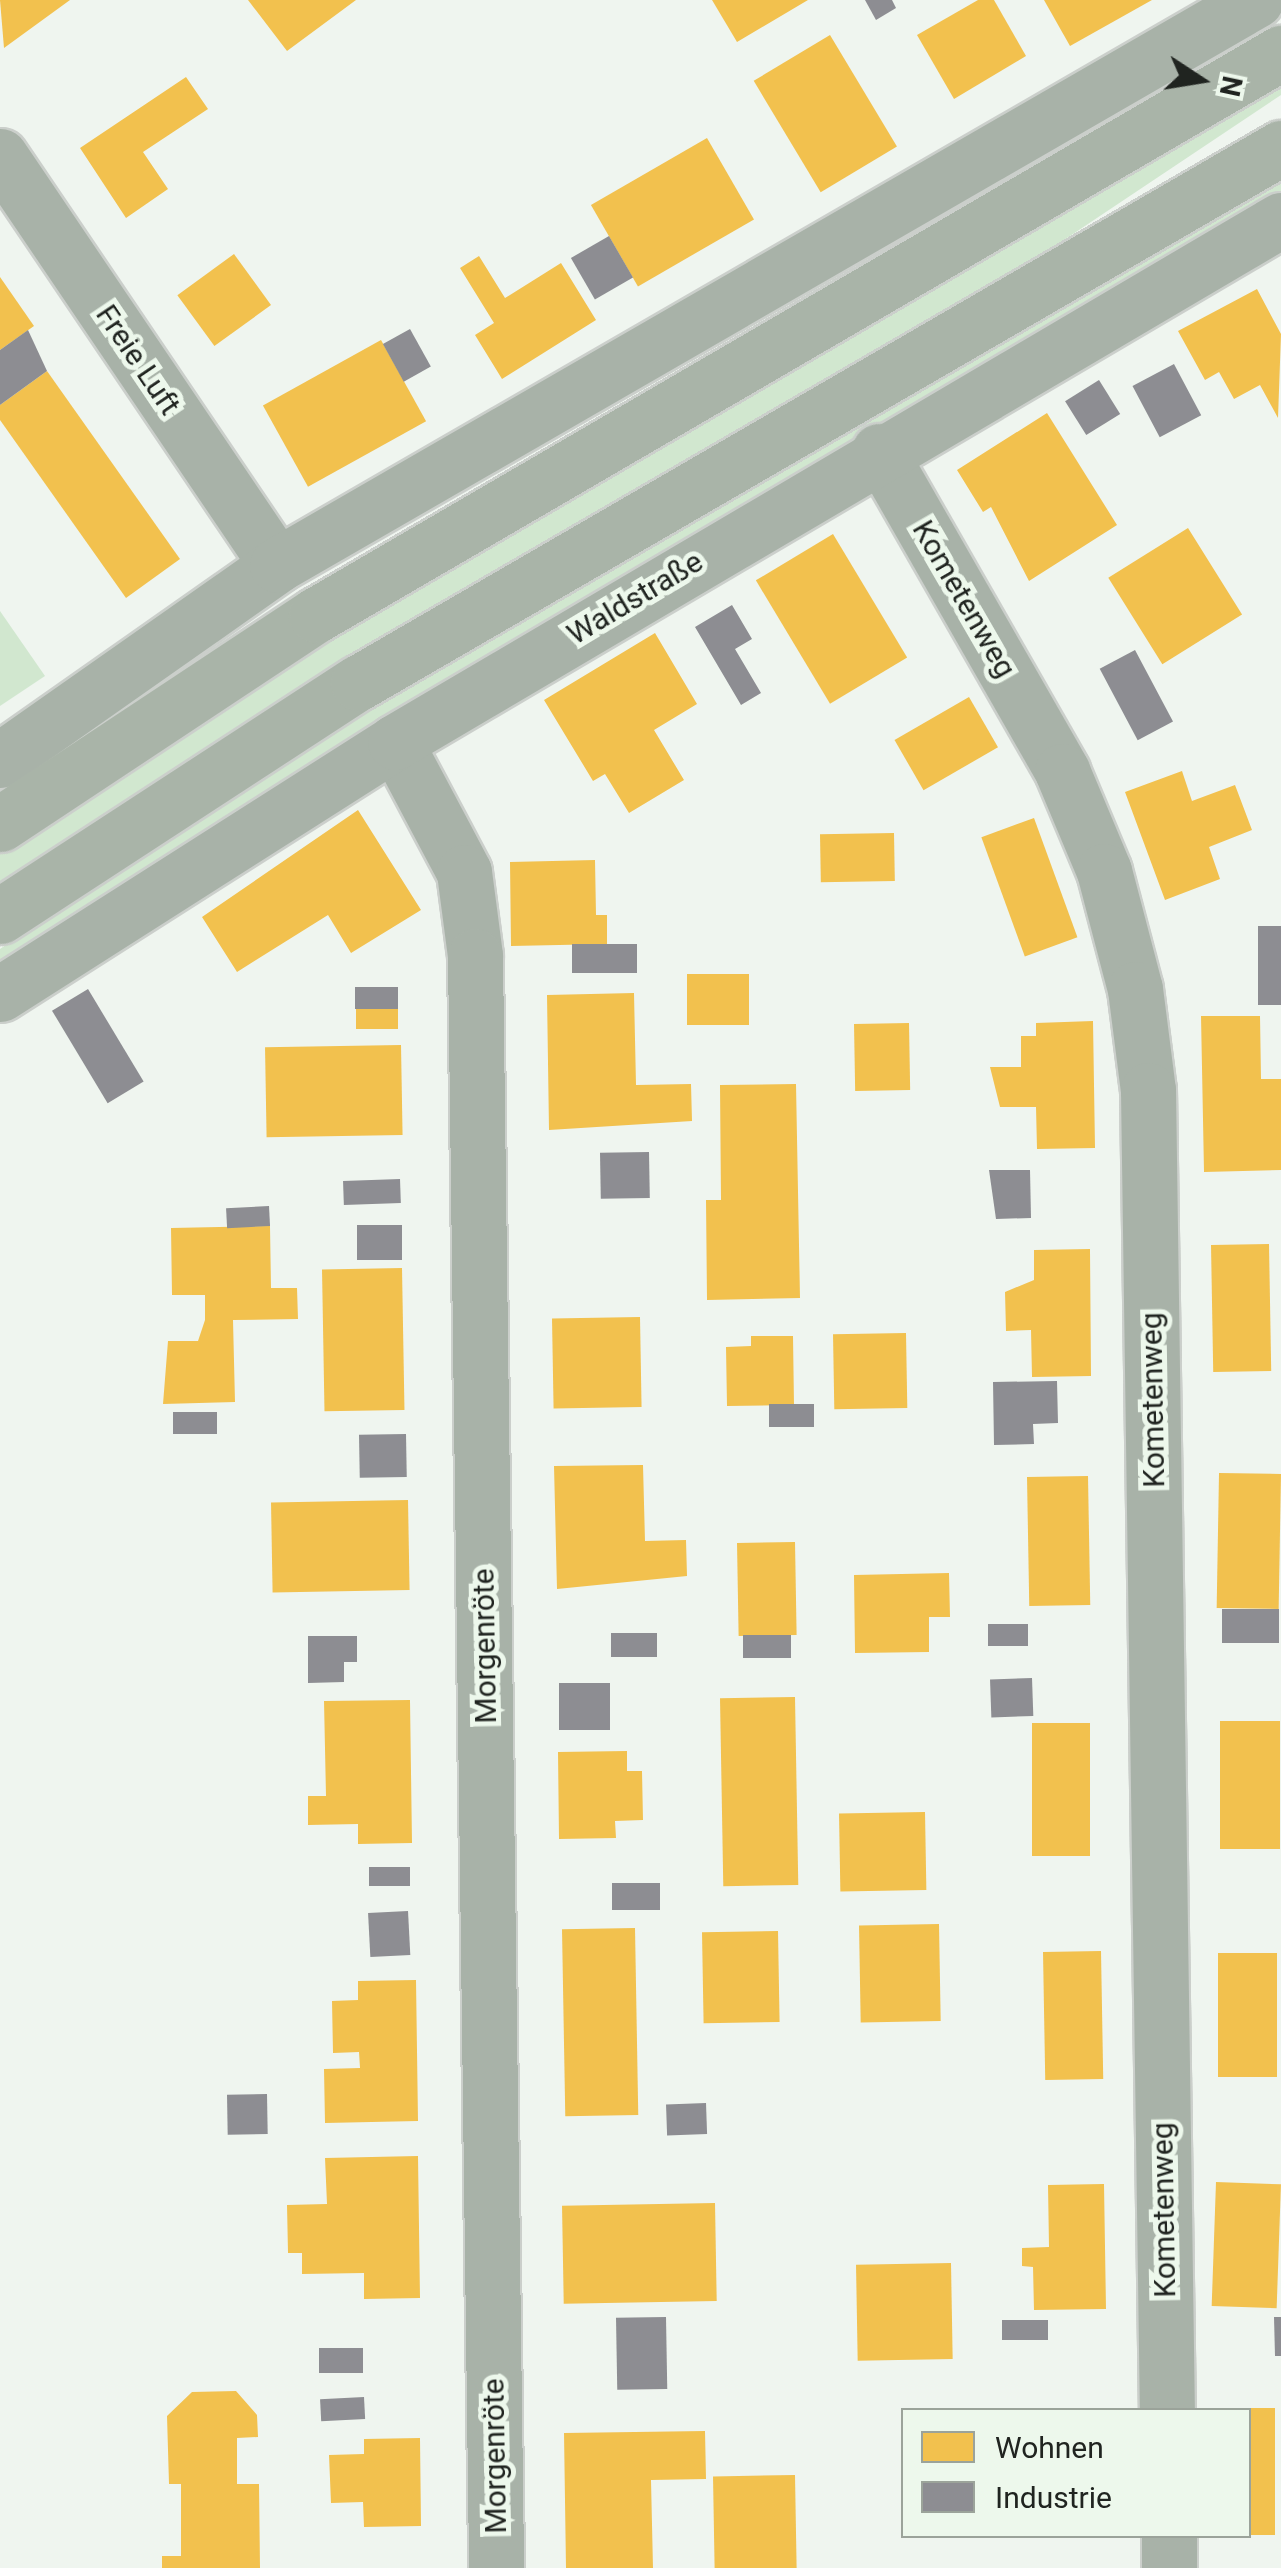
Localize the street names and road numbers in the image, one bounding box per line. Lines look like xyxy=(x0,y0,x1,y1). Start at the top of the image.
street label: Freie Luft xyxy=(88,298,188,422)
street label: Kometenweg xyxy=(905,514,1023,684)
street label: Waldstraße xyxy=(561,544,709,652)
street label: Kometenweg xyxy=(1133,1312,1173,1488)
street label: Morgenröte xyxy=(466,1568,504,1724)
street label: Kometenweg xyxy=(1144,2122,1184,2298)
street label: Morgenröte xyxy=(476,2378,514,2534)

